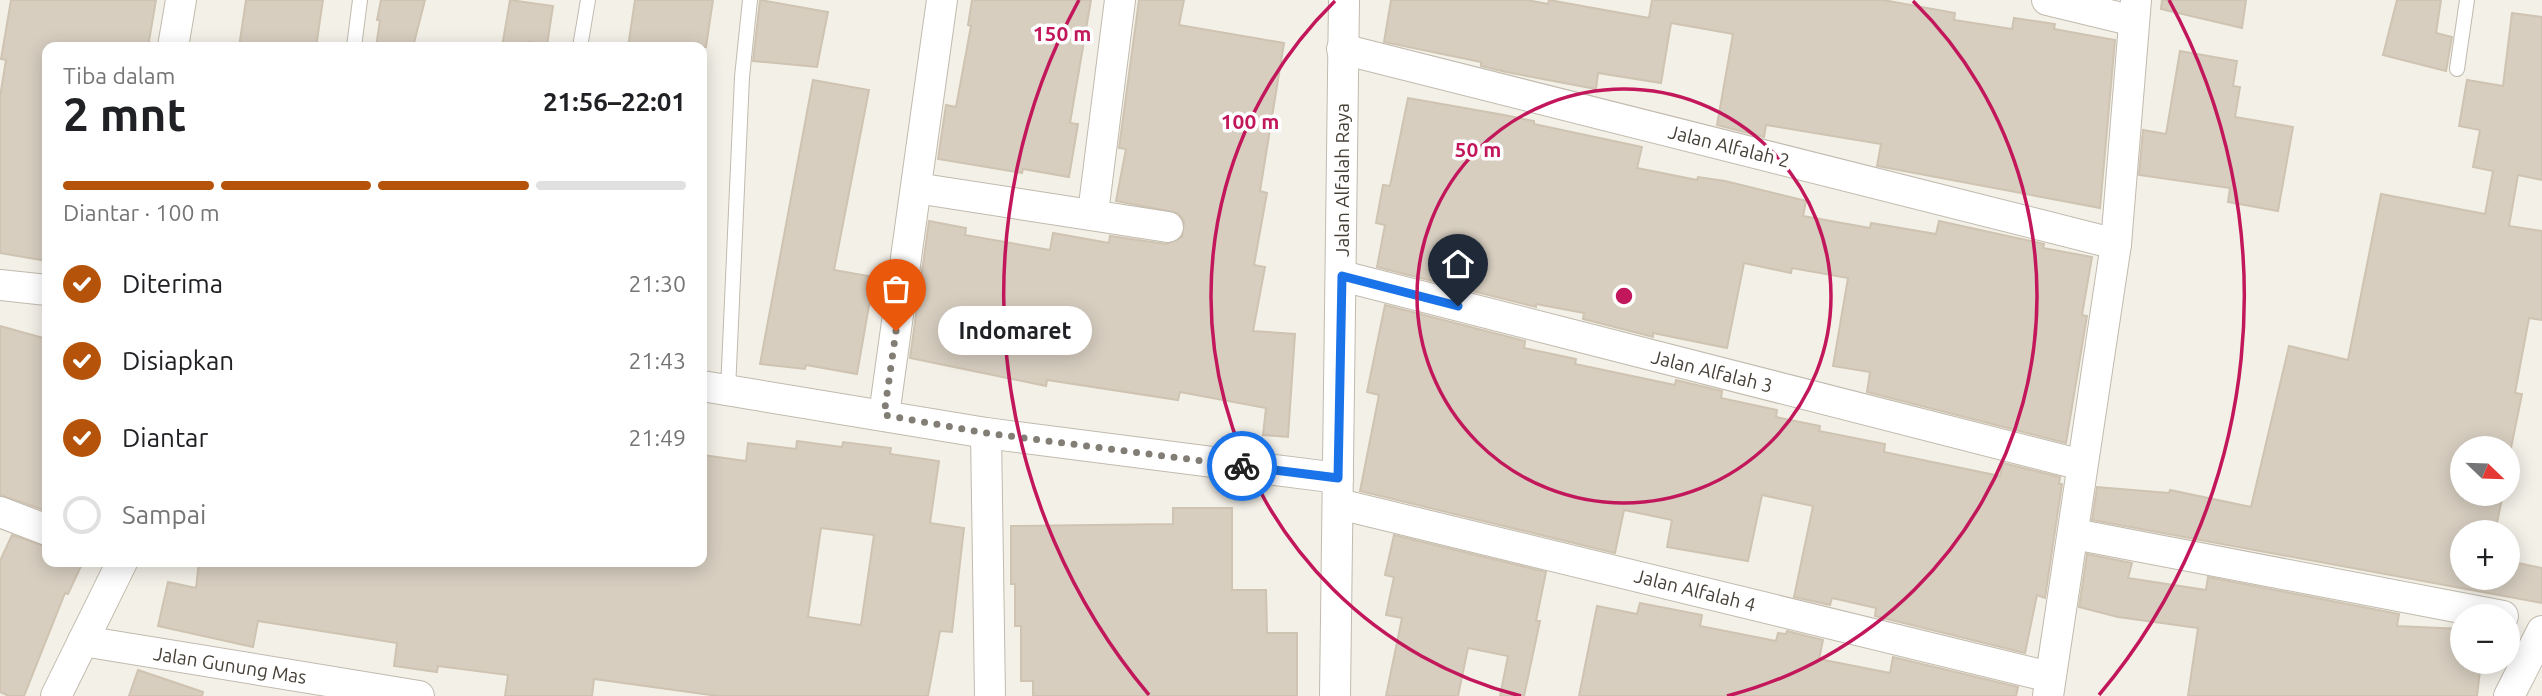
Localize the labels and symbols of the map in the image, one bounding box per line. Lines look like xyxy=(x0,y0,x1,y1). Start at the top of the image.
text: 150 m xyxy=(1033,21,1091,45)
street label: Jalan Alfalah Raya xyxy=(1331,103,1353,257)
text: 100 m xyxy=(1221,109,1279,133)
street label: Jalan Alfalah 2 xyxy=(1666,120,1792,172)
text: 50 m xyxy=(1455,137,1501,161)
pin xyxy=(1428,234,1488,306)
pin xyxy=(866,259,926,331)
centre of rings xyxy=(1612,284,1636,308)
callout: Indomaret xyxy=(938,306,1092,356)
street label: Jalan Alfalah 3 xyxy=(1649,345,1775,397)
courier xyxy=(1207,431,1277,501)
north arrow xyxy=(2450,436,2520,506)
street label: Jalan Alfalah 4 xyxy=(1632,564,1758,616)
street label: Jalan Gunung Mas xyxy=(152,642,308,688)

